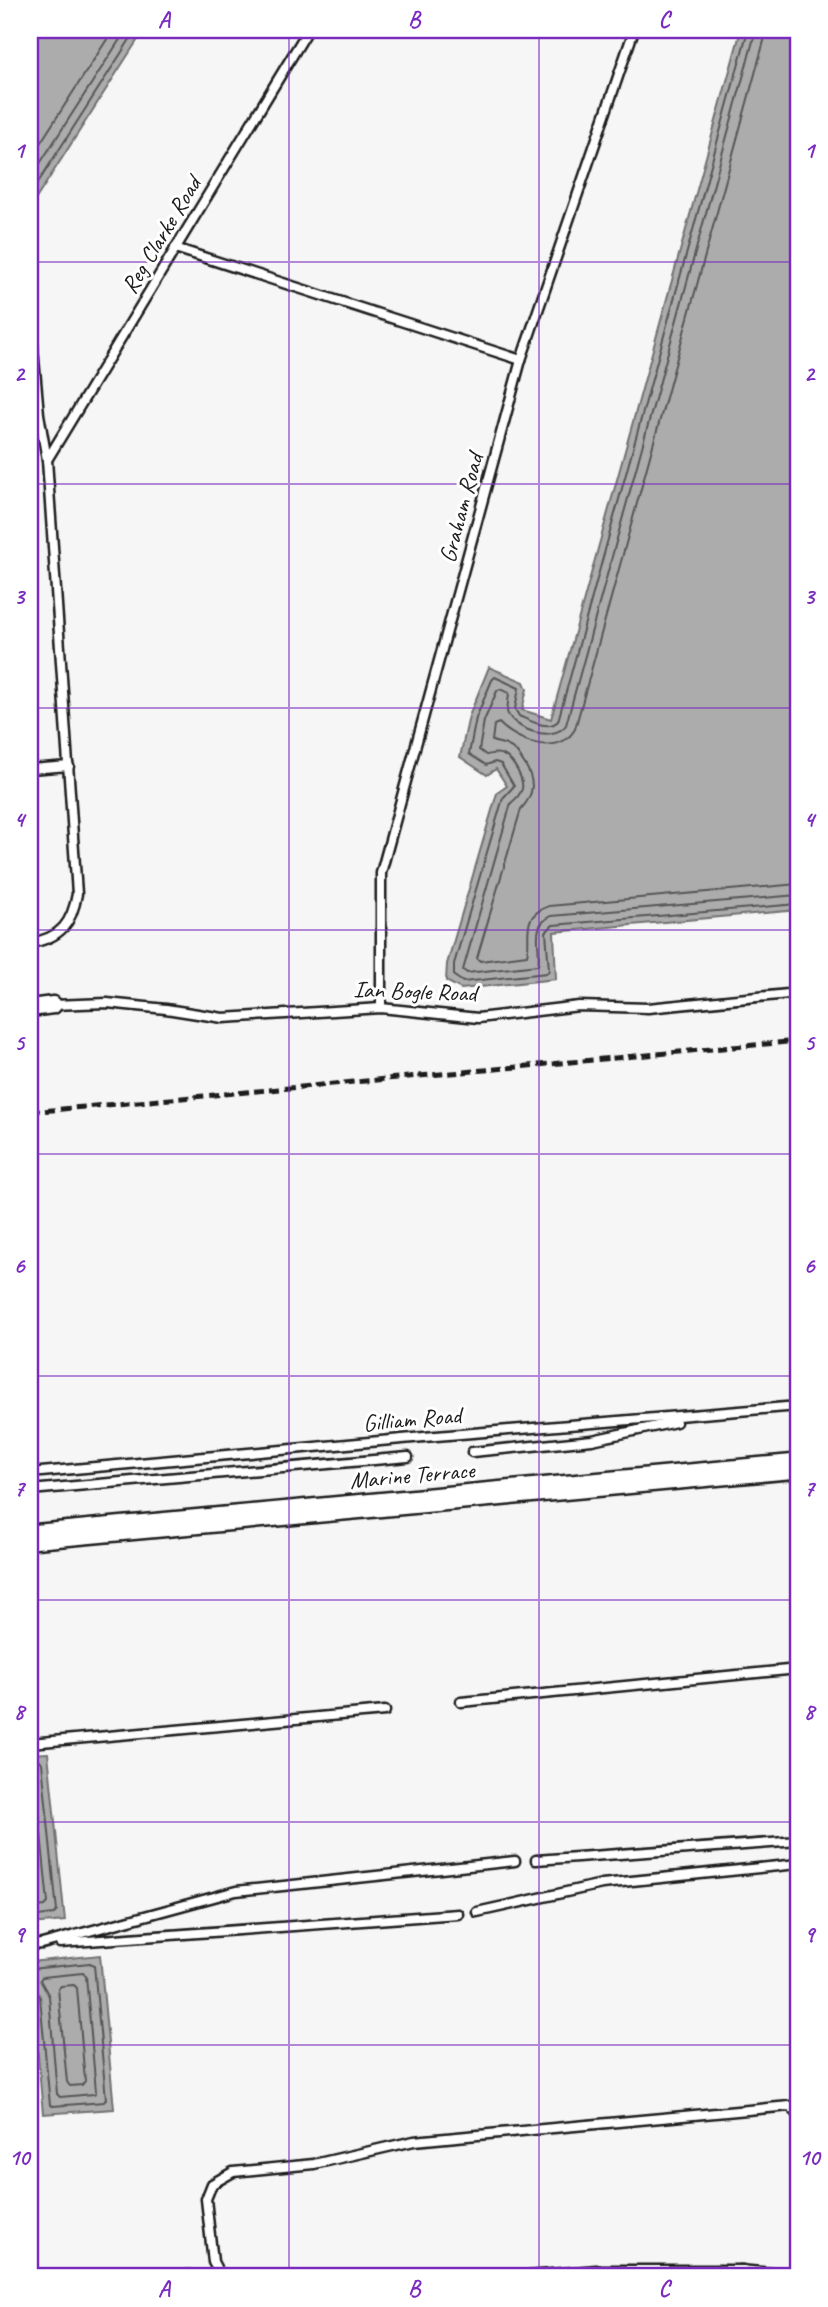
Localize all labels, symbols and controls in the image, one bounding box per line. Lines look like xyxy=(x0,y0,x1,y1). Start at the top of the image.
text: A xyxy=(158,5,172,34)
text: B xyxy=(408,5,422,34)
text: C xyxy=(659,5,673,34)
text: 1 xyxy=(14,136,27,165)
text: 1 xyxy=(804,136,817,165)
street label: Reg Clarke Road xyxy=(114,168,209,299)
text: 2 xyxy=(14,359,27,388)
text: 2 xyxy=(804,359,817,388)
street label: Graham Road xyxy=(432,447,491,566)
text: 3 xyxy=(14,582,27,611)
text: 3 xyxy=(804,582,817,611)
text: 4 xyxy=(14,805,27,834)
text: 4 xyxy=(804,805,817,834)
street label: Ian Bogle Road xyxy=(353,974,481,1008)
text: 5 xyxy=(14,1028,26,1057)
text: 5 xyxy=(804,1028,816,1057)
text: 6 xyxy=(14,1251,27,1280)
text: 6 xyxy=(804,1251,817,1280)
street label: Gilliam Road xyxy=(362,1399,466,1438)
street label: Marine Terrace xyxy=(348,1454,478,1495)
text: 7 xyxy=(14,1474,27,1503)
text: 7 xyxy=(804,1474,817,1503)
text: 8 xyxy=(14,1697,27,1726)
text: 8 xyxy=(804,1697,817,1726)
text: 9 xyxy=(14,1920,27,1949)
text: 9 xyxy=(804,1920,817,1949)
text: 10 xyxy=(9,2143,32,2172)
text: 10 xyxy=(799,2143,822,2172)
text: A xyxy=(158,2274,172,2303)
text: B xyxy=(408,2274,422,2303)
text: C xyxy=(659,2274,673,2303)

